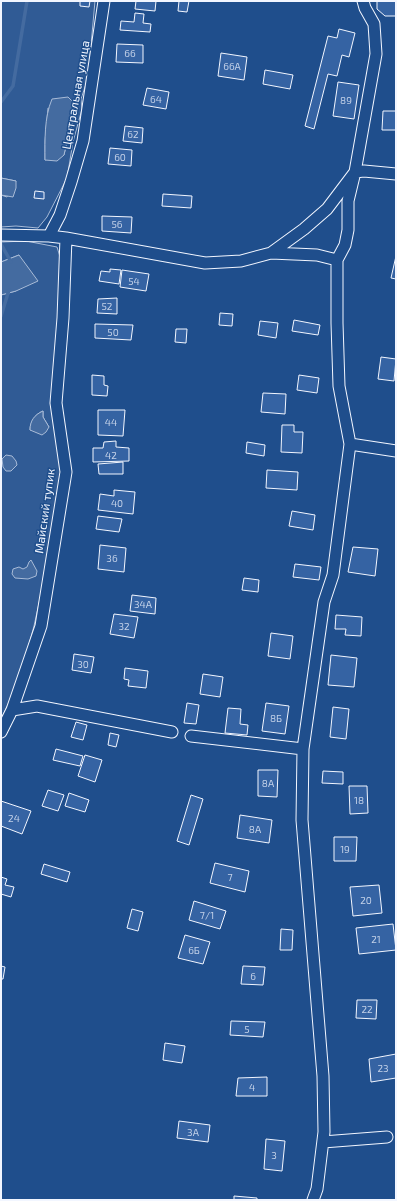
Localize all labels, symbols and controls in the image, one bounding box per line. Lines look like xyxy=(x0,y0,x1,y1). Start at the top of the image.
street label: Центральная улица xyxy=(59,39,92,151)
house number: 66 xyxy=(124,47,136,59)
house number: 66А xyxy=(223,60,242,72)
house number: 64 xyxy=(150,93,162,105)
house number: 89 xyxy=(340,94,352,106)
house number: 62 xyxy=(127,128,139,140)
house number: 60 xyxy=(114,151,126,163)
house number: 56 xyxy=(111,218,123,230)
house number: 54 xyxy=(128,275,140,287)
house number: 52 xyxy=(102,300,113,312)
house number: 50 xyxy=(107,326,119,338)
house number: 44 xyxy=(105,416,117,428)
house number: 42 xyxy=(105,449,117,461)
street label: Майский тупик xyxy=(31,467,58,555)
house number: 40 xyxy=(111,497,123,509)
house number: 36 xyxy=(106,552,118,564)
house number: 34А xyxy=(134,598,153,610)
house number: 32 xyxy=(118,620,130,632)
house number: 30 xyxy=(77,658,89,670)
house number: 8Б xyxy=(270,712,282,724)
house number: 8А xyxy=(262,777,275,789)
house number: 18 xyxy=(354,794,364,806)
house number: 24 xyxy=(8,812,20,824)
house number: 8А xyxy=(249,823,262,835)
house number: 19 xyxy=(340,843,350,855)
house number: 7 xyxy=(227,871,233,883)
house number: 20 xyxy=(360,894,372,906)
house number: 7/1 xyxy=(200,909,214,921)
house number: 21 xyxy=(371,933,381,945)
house number: 6Б xyxy=(188,944,200,956)
house number: 6 xyxy=(250,970,256,982)
house number: 22 xyxy=(361,1003,373,1015)
house number: 5 xyxy=(244,1023,250,1035)
house number: 23 xyxy=(377,1062,389,1074)
house number: 4 xyxy=(249,1081,255,1093)
house number: 3А xyxy=(187,1126,200,1138)
house number: 3 xyxy=(271,1149,277,1161)

